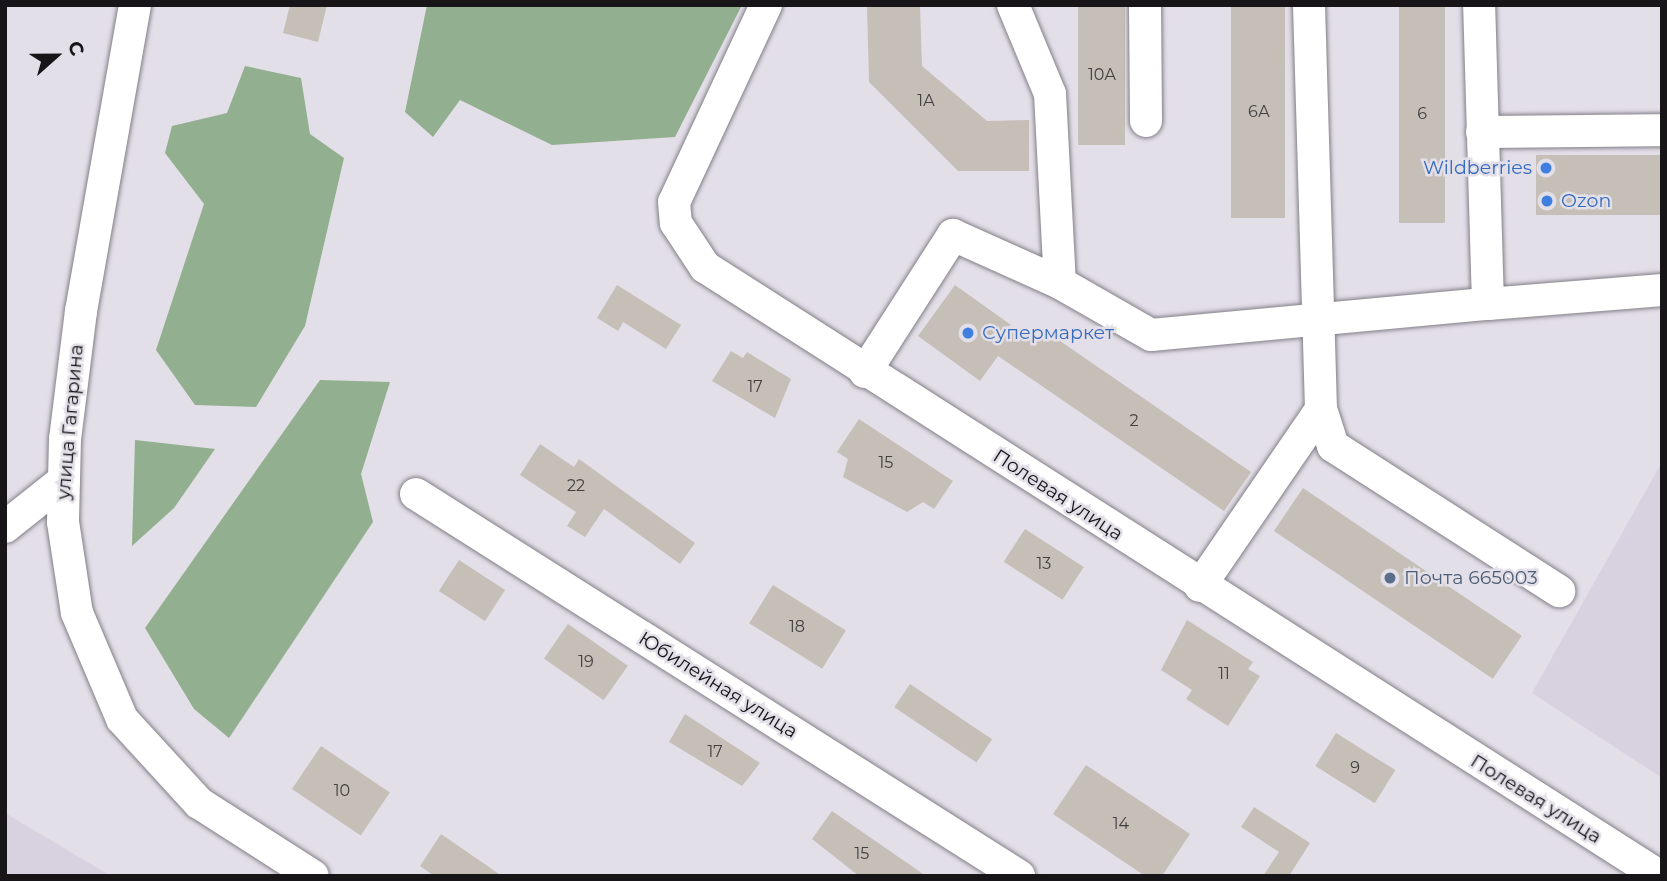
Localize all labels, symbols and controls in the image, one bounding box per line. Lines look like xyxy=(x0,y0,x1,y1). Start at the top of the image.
north arrow xyxy=(21,21,91,91)
text: С xyxy=(63,38,89,59)
house number: 10А xyxy=(1088,65,1116,85)
house number: 1А xyxy=(917,91,935,111)
house number: 6А xyxy=(1248,102,1270,122)
house number: 6 xyxy=(1417,104,1427,124)
place label: Wildberries xyxy=(1423,157,1532,179)
marker: Wildberries xyxy=(1538,160,1554,176)
place label: Ozon xyxy=(1561,190,1611,212)
marker: Ozon xyxy=(1539,193,1555,209)
place label: Супермаркет xyxy=(982,322,1114,344)
marker: Супермаркет xyxy=(960,325,976,341)
street label: улица Гагарина xyxy=(52,343,88,501)
house number: 17 xyxy=(747,377,763,397)
house number: 2 xyxy=(1129,411,1139,431)
street label: Полевая улица xyxy=(989,445,1127,545)
house number: 15 xyxy=(879,453,893,473)
house number: 22 xyxy=(567,476,585,496)
house number: 13 xyxy=(1037,554,1051,574)
place label: Почта 665003 xyxy=(1404,567,1538,589)
marker: Почта 665003 xyxy=(1382,570,1398,586)
house number: 18 xyxy=(789,617,805,637)
street label: Юбилейная улица xyxy=(634,627,802,743)
house number: 19 xyxy=(578,652,594,672)
house number: 11 xyxy=(1218,664,1230,684)
house number: 17 xyxy=(707,742,723,762)
street label: Полевая улица xyxy=(1466,750,1606,848)
house number: 9 xyxy=(1350,758,1360,778)
house number: 10 xyxy=(334,781,350,801)
house number: 14 xyxy=(1113,814,1129,834)
house number: 15 xyxy=(855,844,869,864)

